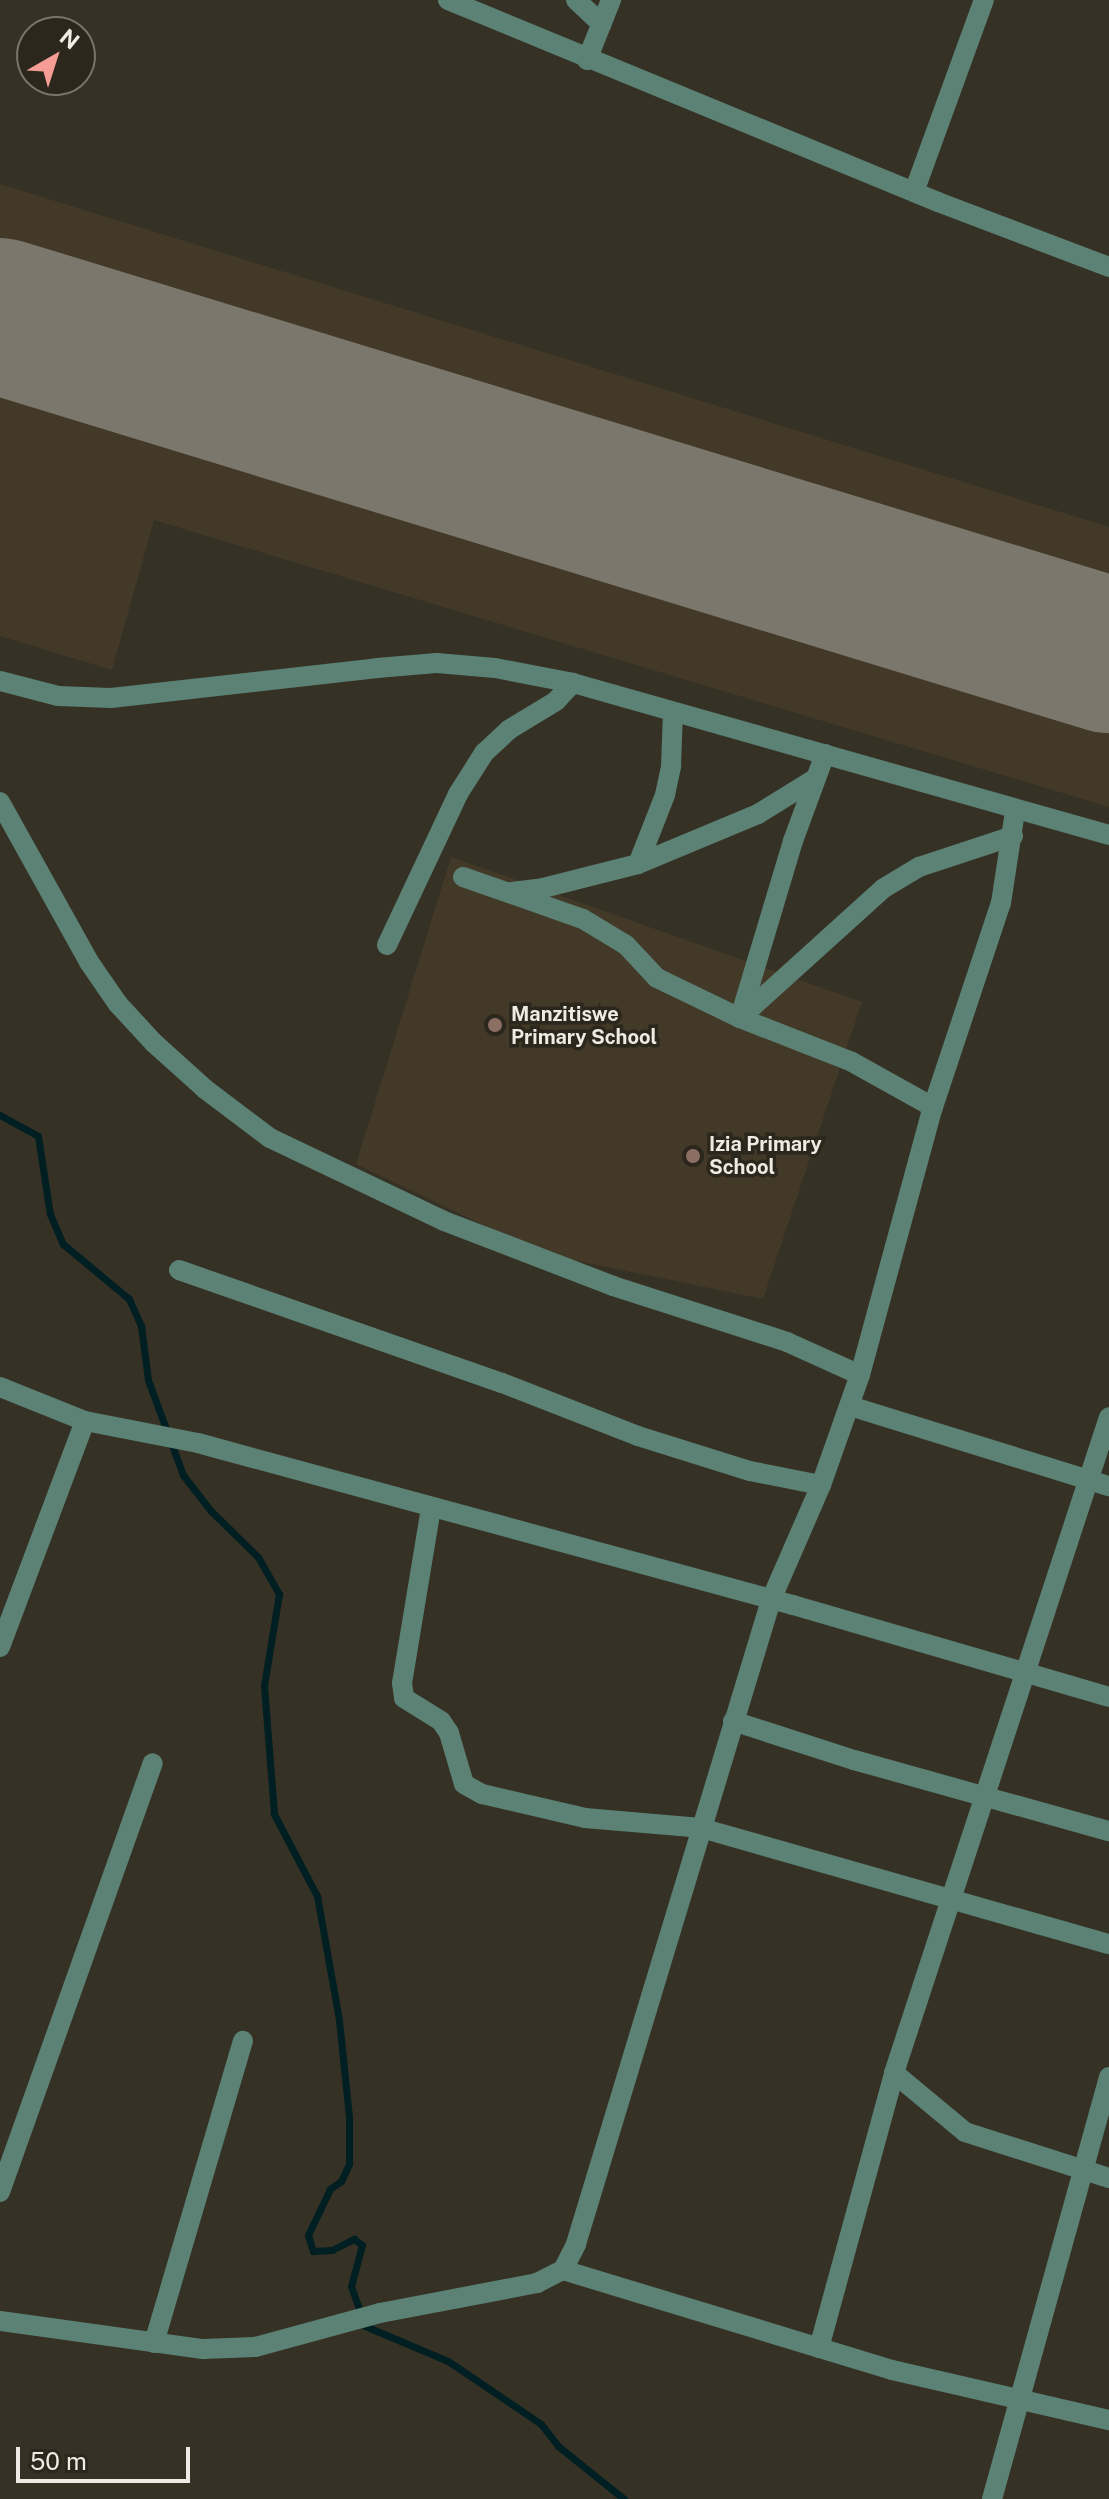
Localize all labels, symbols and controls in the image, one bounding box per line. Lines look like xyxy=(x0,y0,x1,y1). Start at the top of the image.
north arrow xyxy=(16,16,96,96)
text: N xyxy=(55,23,85,54)
place label: Manzitiswe Primary School xyxy=(511,1002,657,1049)
marker: Manzitiswe Primary School xyxy=(486,1016,504,1034)
place label: Izia Primary School xyxy=(709,1132,822,1179)
marker: Izia Primary School xyxy=(684,1147,702,1165)
scale bar xyxy=(20,2431,194,2481)
text: 50 m xyxy=(30,2447,87,2475)

